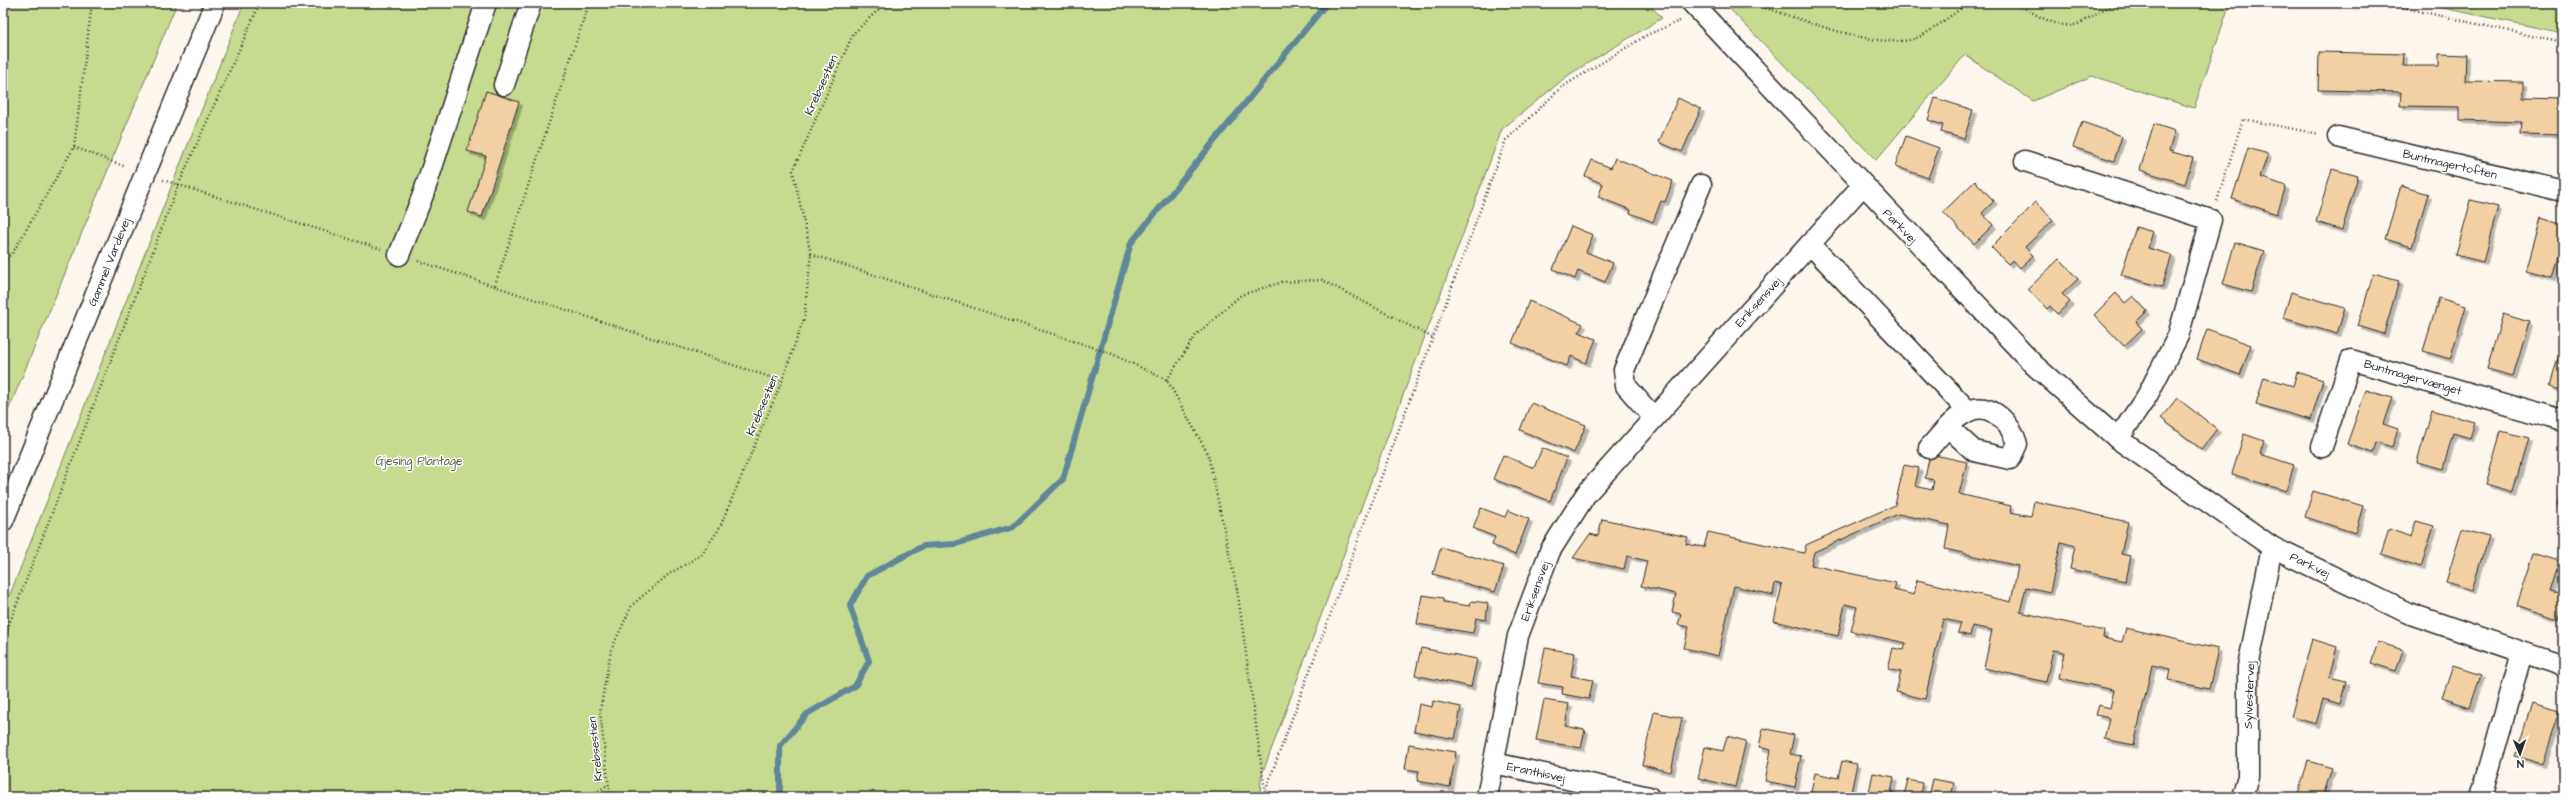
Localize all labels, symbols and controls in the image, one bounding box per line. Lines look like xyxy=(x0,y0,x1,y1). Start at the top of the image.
street label: Krebsestien xyxy=(801,52,842,118)
street label: Buntmagertoften xyxy=(2401,145,2499,185)
street label: Parkvej xyxy=(1879,205,1921,248)
street label: Gammel Vardevej xyxy=(84,215,135,309)
street label: Eriksensvej xyxy=(1731,273,1786,331)
street label: Buntmagervænget xyxy=(2362,355,2464,401)
street label: Krebsestien xyxy=(742,372,783,438)
park label: Gjesing Plantage xyxy=(375,453,463,471)
street label: Parkvej xyxy=(2287,548,2333,583)
street label: Eriksensvej xyxy=(1517,558,1554,623)
street label: Sylvestervej xyxy=(2240,660,2260,729)
street label: Krebsestien xyxy=(584,716,607,782)
north arrow xyxy=(2500,734,2540,774)
text: N xyxy=(2517,756,2524,771)
street label: Eranthisvej xyxy=(1505,758,1568,787)

